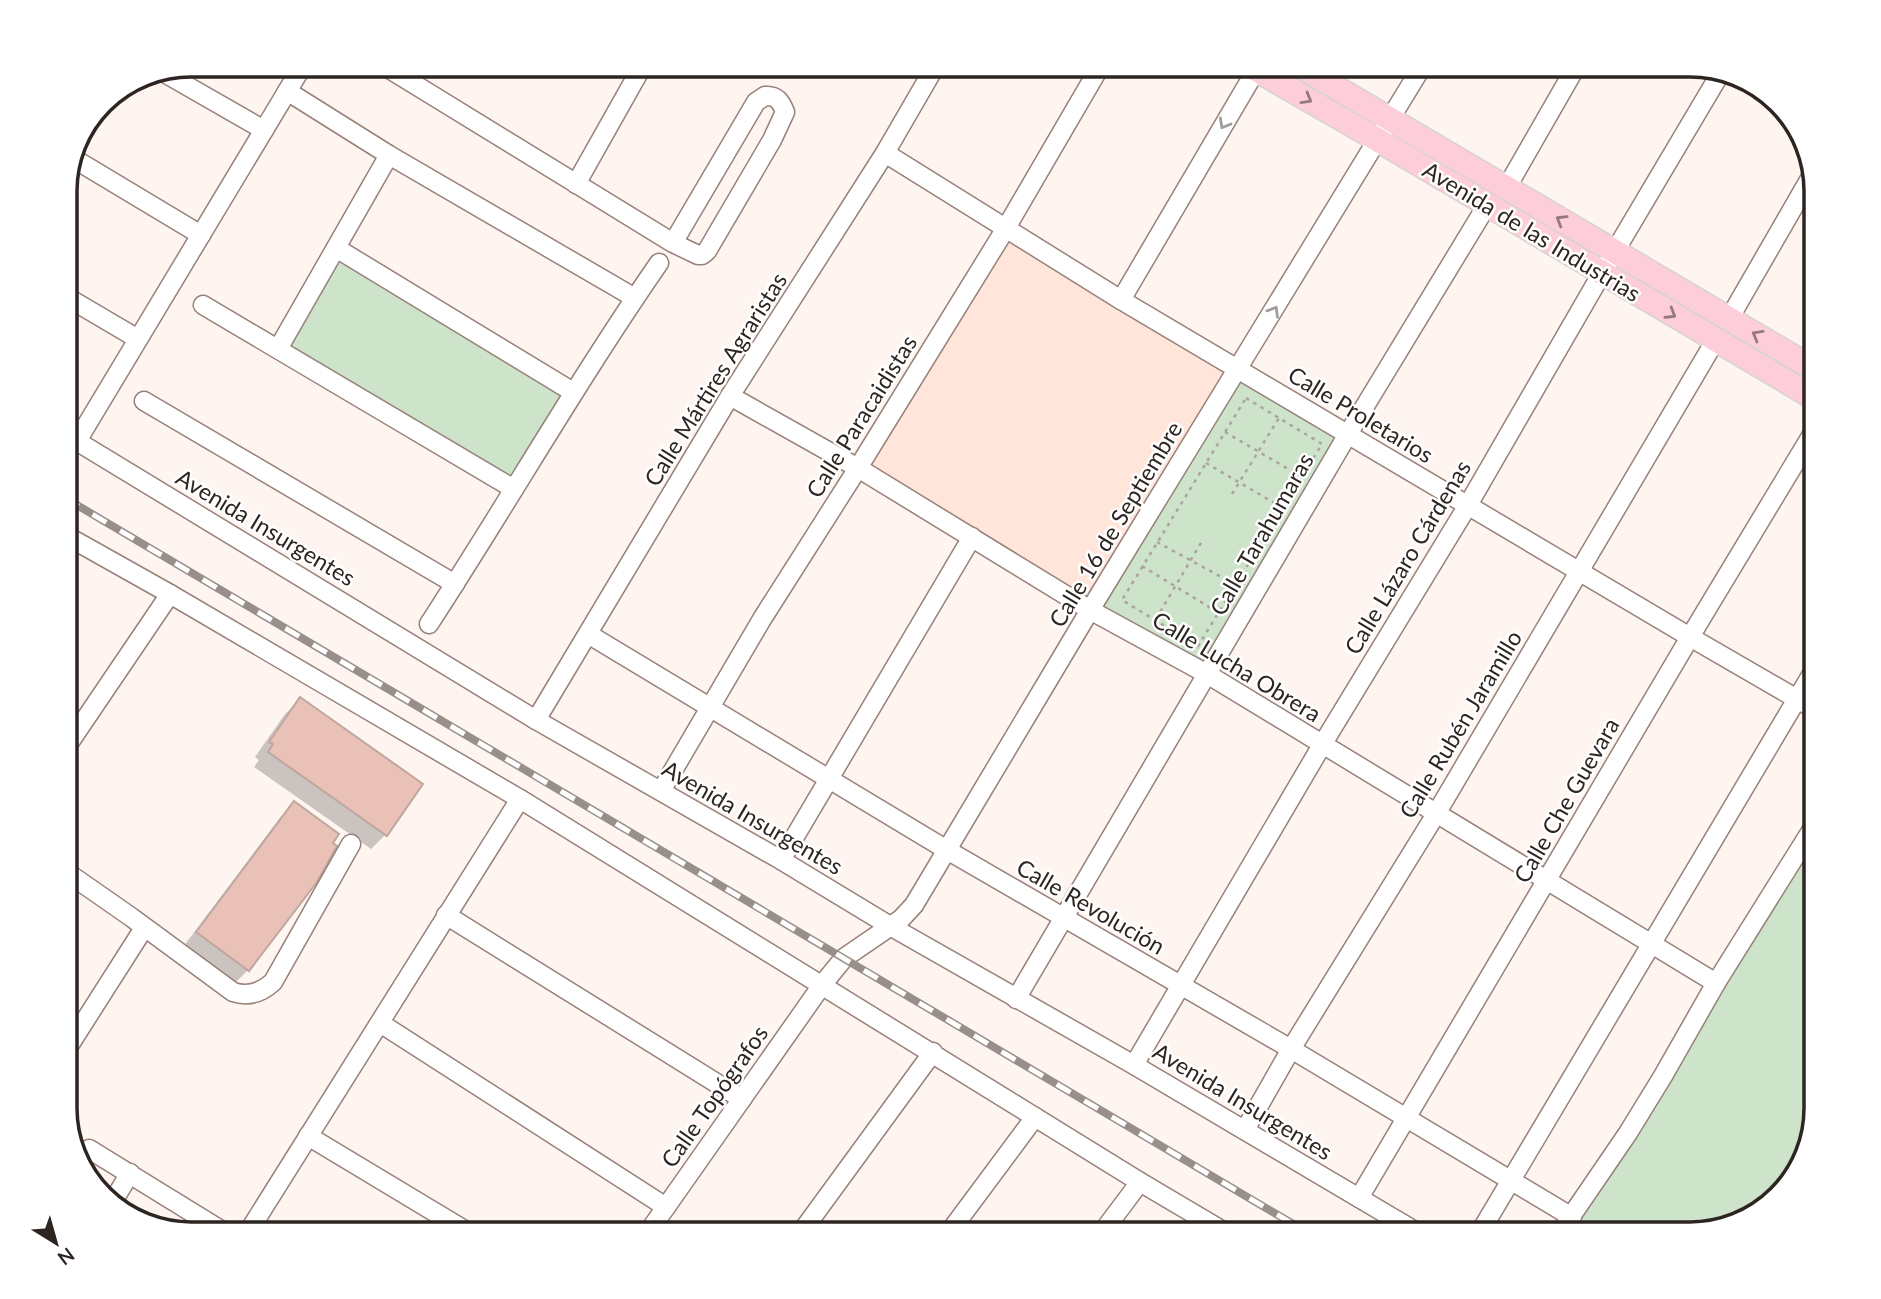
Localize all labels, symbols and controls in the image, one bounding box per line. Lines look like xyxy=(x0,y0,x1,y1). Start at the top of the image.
one-way arrow xyxy=(1299,91,1312,104)
one-way arrow xyxy=(1219,116,1232,129)
street label: Avenida de las Industrias xyxy=(1418,155,1646,307)
one-way arrow xyxy=(1556,215,1569,228)
street label: Calle Mártires Agraristas xyxy=(638,267,792,491)
one-way arrow xyxy=(1266,306,1279,319)
one-way arrow xyxy=(1664,306,1677,319)
street label: Calle Paracaidistas xyxy=(800,330,922,502)
one-way arrow xyxy=(1752,330,1765,343)
street label: Calle Proletarios xyxy=(1283,360,1439,468)
street label: Calle 16 de Septiembre xyxy=(1043,416,1187,632)
street label: Calle Tarahumaras xyxy=(1203,448,1319,620)
street label: Calle Lázaro Cárdenas xyxy=(1338,455,1476,659)
street label: Avenida Insurgentes xyxy=(171,463,361,591)
street label: Calle Lucha Obrera xyxy=(1148,605,1326,727)
street label: Calle Rubén Jaramillo xyxy=(1393,625,1527,823)
street label: Calle Che Guevara xyxy=(1507,713,1625,887)
street label: Avenida Insurgentes xyxy=(658,754,848,880)
street label: Calle Revolución xyxy=(1012,852,1170,960)
street label: Calle Topógrafos xyxy=(655,1020,773,1172)
street label: Avenida Insurgentes xyxy=(1148,1037,1338,1165)
north arrow xyxy=(21,1208,91,1278)
text: N xyxy=(54,1243,79,1271)

